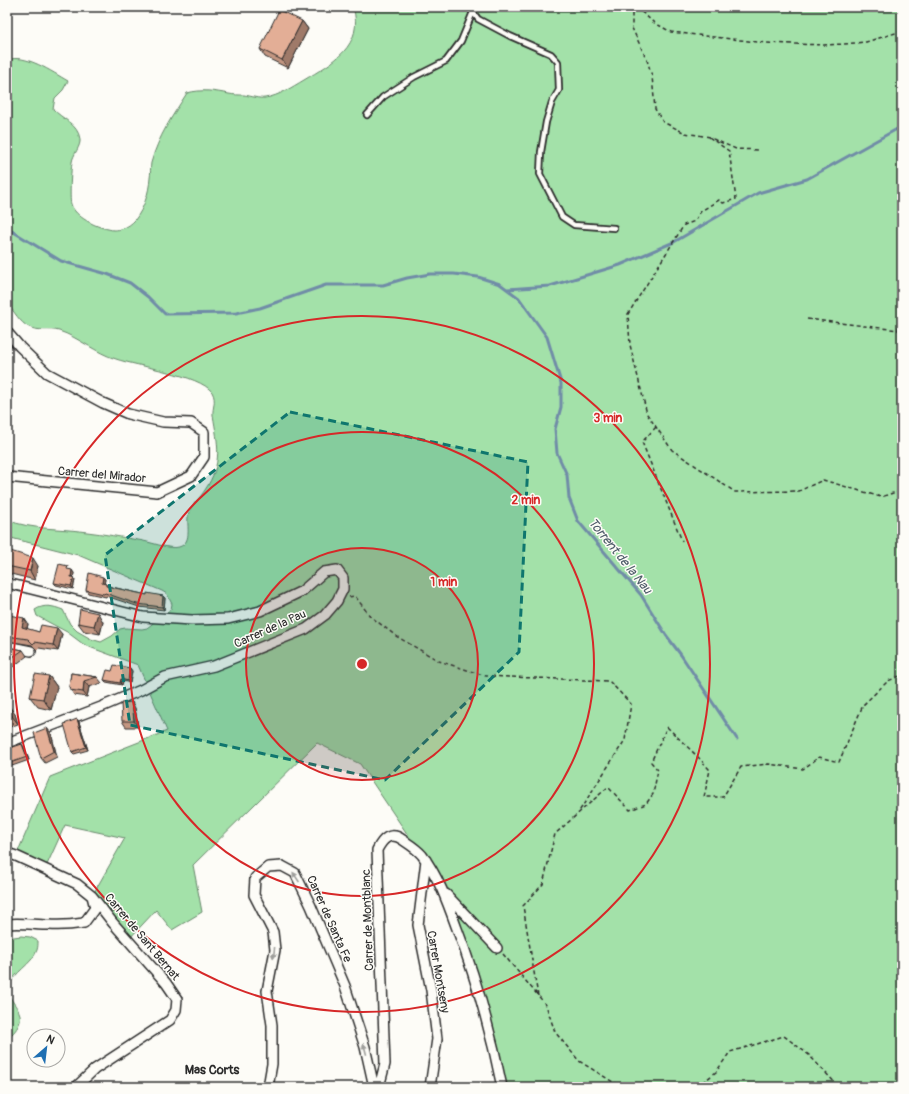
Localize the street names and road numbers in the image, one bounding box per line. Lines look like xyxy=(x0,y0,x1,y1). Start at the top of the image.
street label: Carrer del Mirador xyxy=(57,464,147,486)
street label: Carrer de la Pau xyxy=(232,606,308,652)
street label: Carrer de Montblanc xyxy=(359,869,377,971)
street label: Carrer de Santa Fe xyxy=(303,873,355,965)
street label: Carrer de Sant Bernat xyxy=(101,891,183,984)
street label: Carrer Montseny xyxy=(423,930,453,1014)

